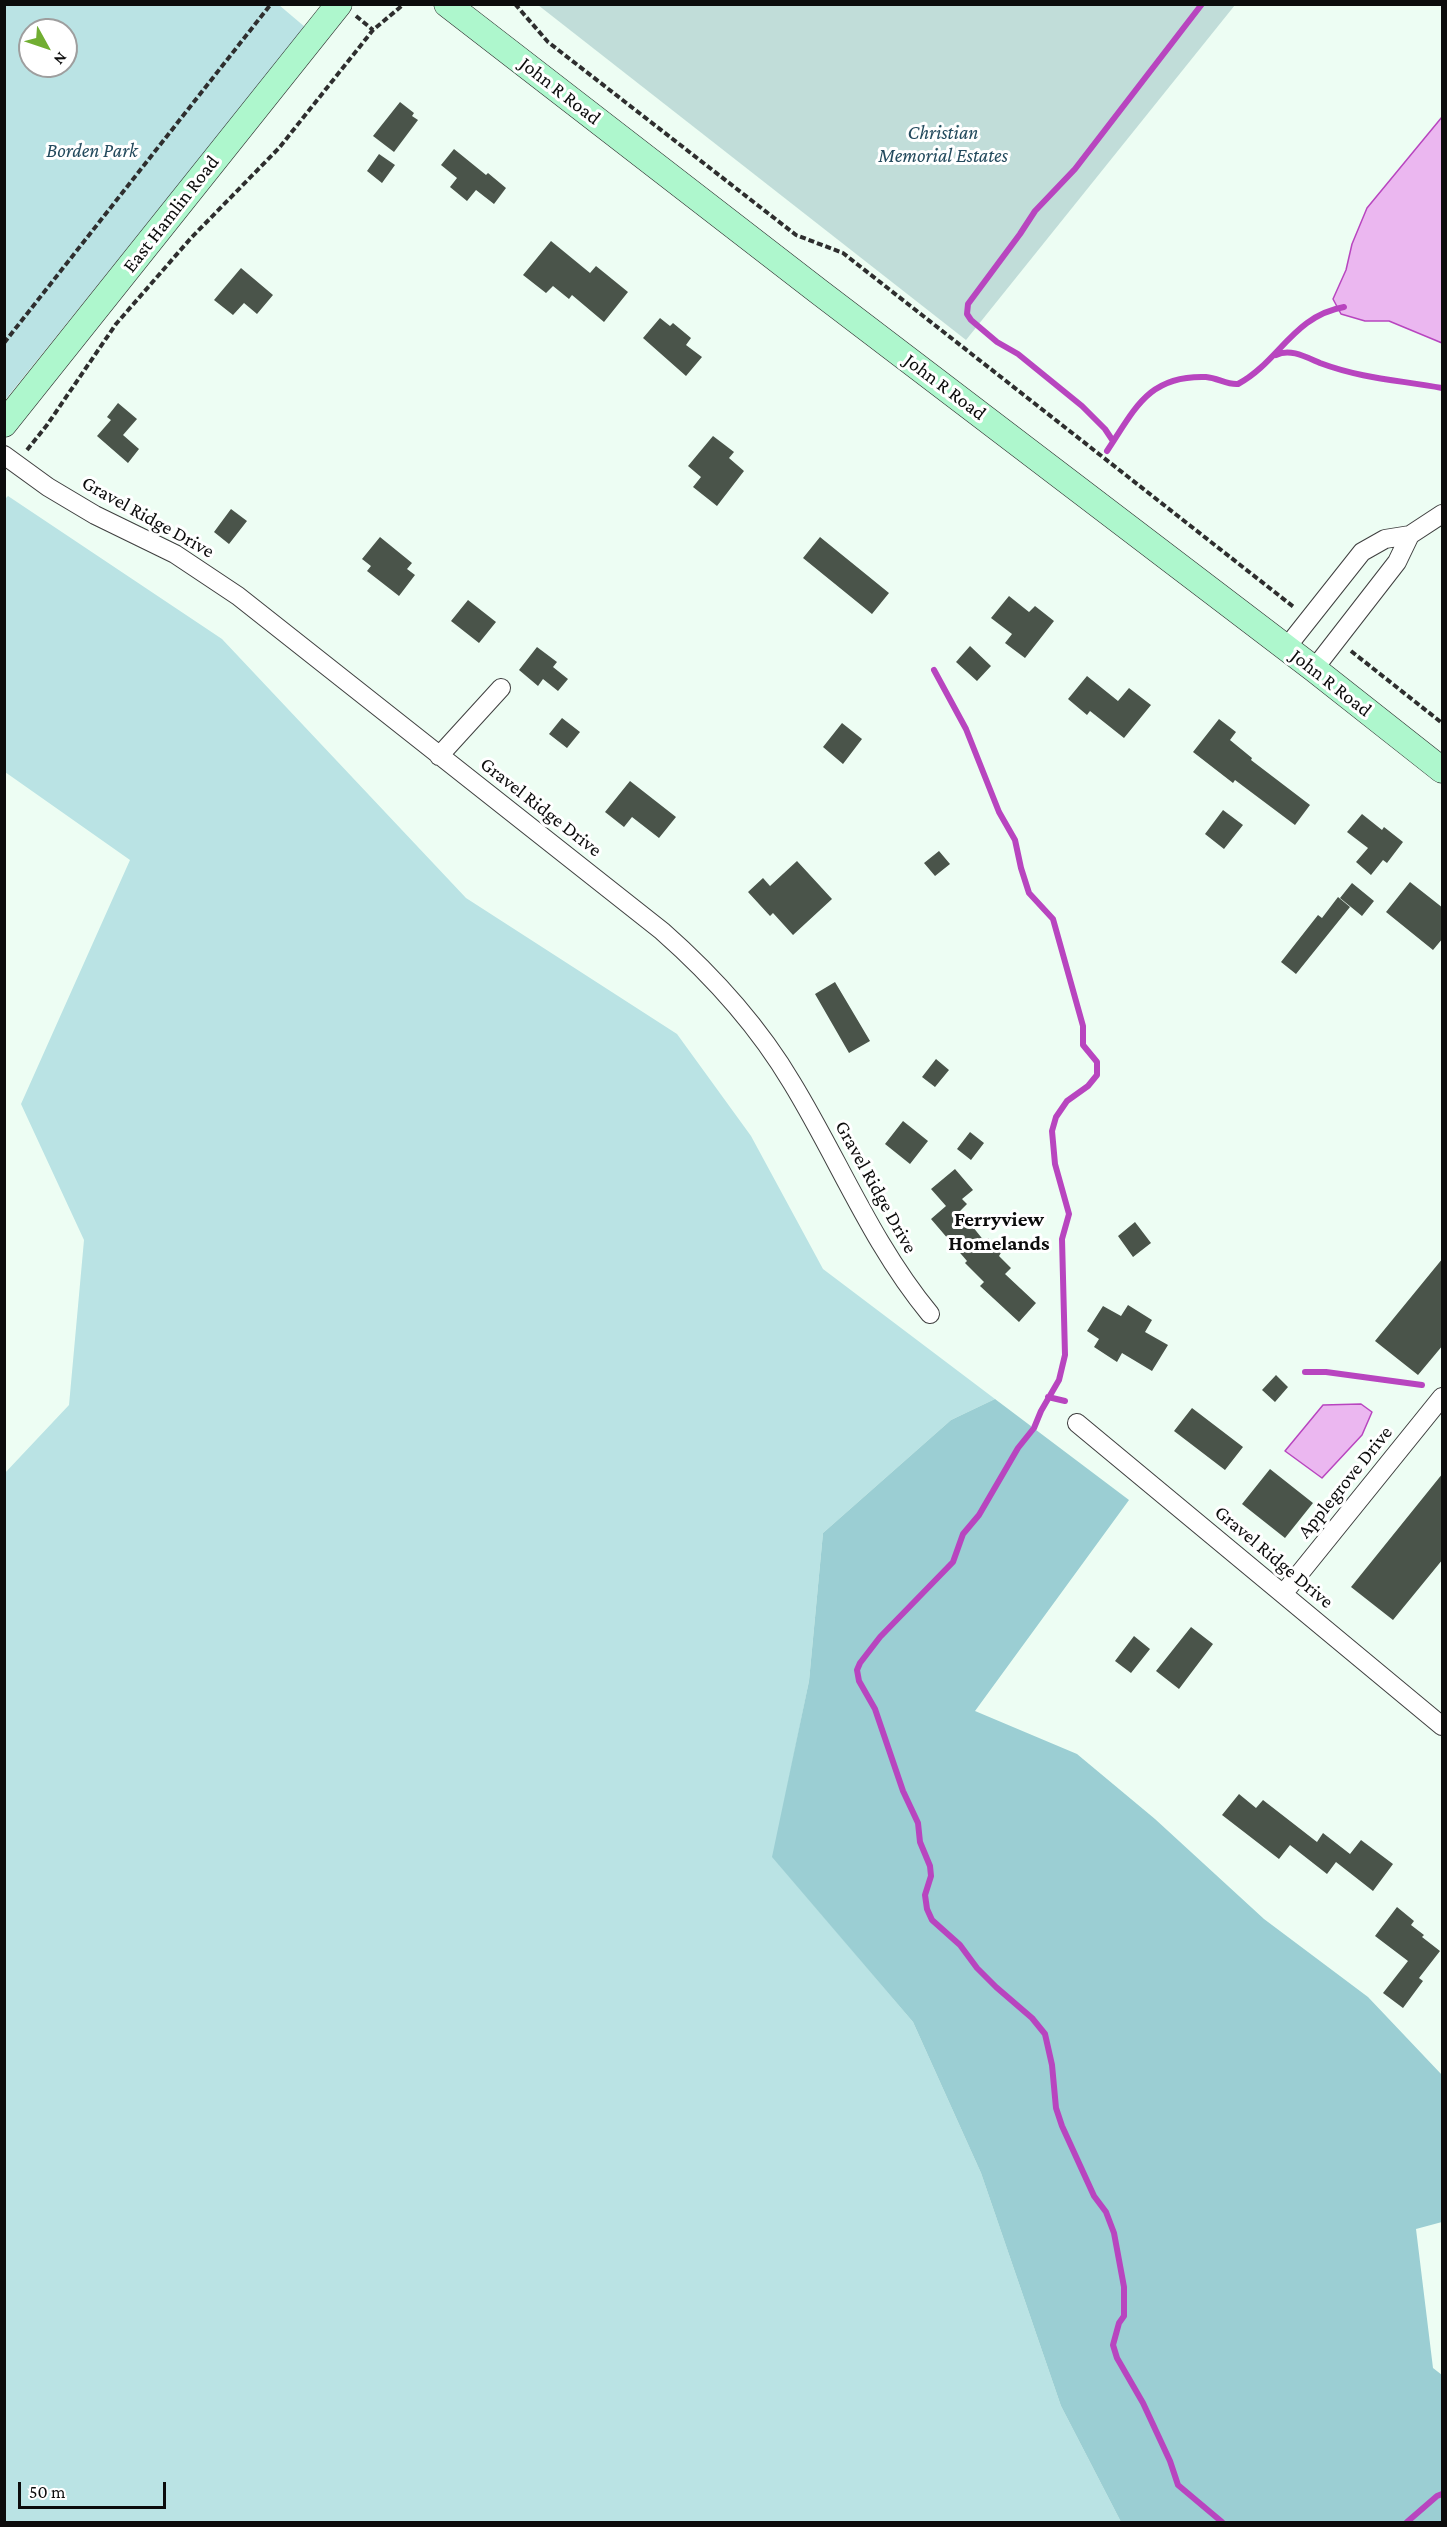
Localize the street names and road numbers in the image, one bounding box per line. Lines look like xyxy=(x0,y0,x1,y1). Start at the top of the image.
street label: John R Road xyxy=(515,52,605,130)
street label: East Hamlin Road xyxy=(118,151,224,277)
street label: John R Road xyxy=(899,348,991,426)
street label: Gravel Ridge Drive xyxy=(78,471,218,563)
street label: John R Road xyxy=(1286,644,1376,722)
street label: Gravel Ridge Drive xyxy=(475,752,607,862)
street label: Gravel Ridge Drive xyxy=(830,1117,922,1257)
street label: Applegrove Drive xyxy=(1292,1421,1398,1543)
street label: Gravel Ridge Drive xyxy=(1210,1500,1338,1614)

